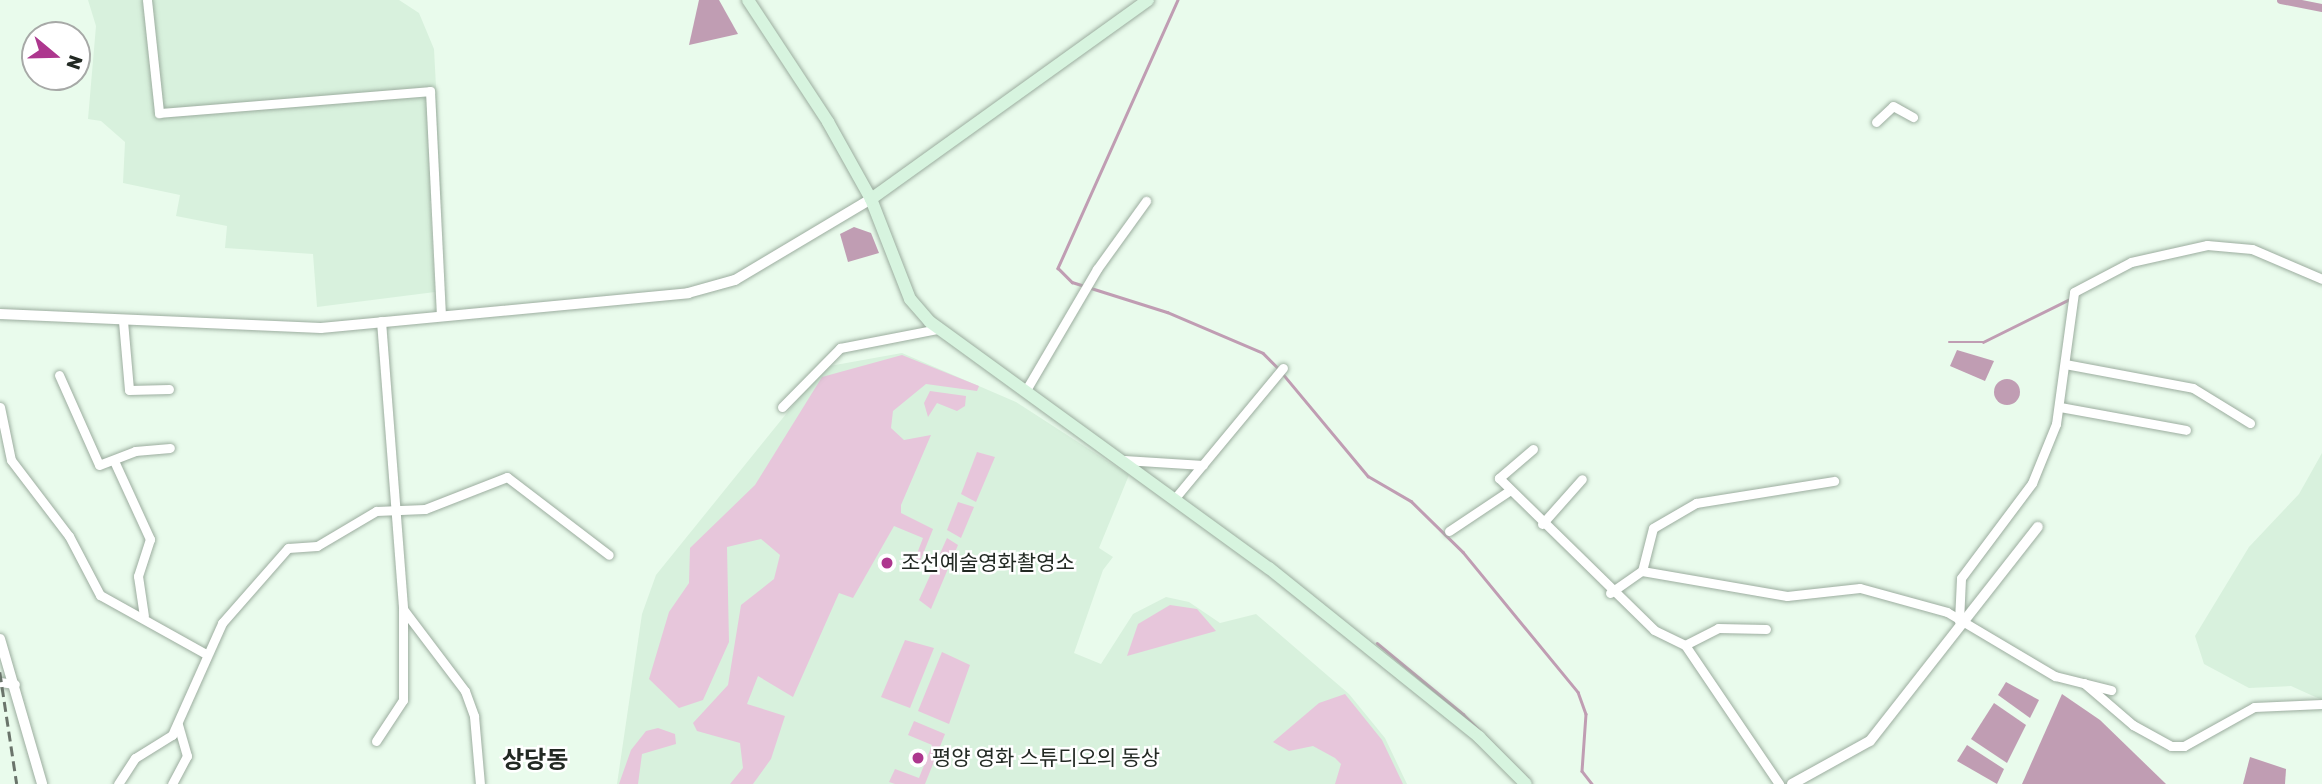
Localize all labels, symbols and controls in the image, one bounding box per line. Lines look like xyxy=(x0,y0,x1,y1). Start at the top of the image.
north arrow xyxy=(21,21,91,91)
text: N xyxy=(61,52,88,73)
place label: 조선예술영화촬영소 xyxy=(901,550,1075,576)
marker: 조선예술영화촬영소 xyxy=(879,555,895,571)
place label: 평양 영화 스튜디오의 동상 xyxy=(932,745,1160,771)
district label: 상당동 xyxy=(502,747,568,775)
marker: 평양 영화 스튜디오의 동상 xyxy=(910,750,926,766)

